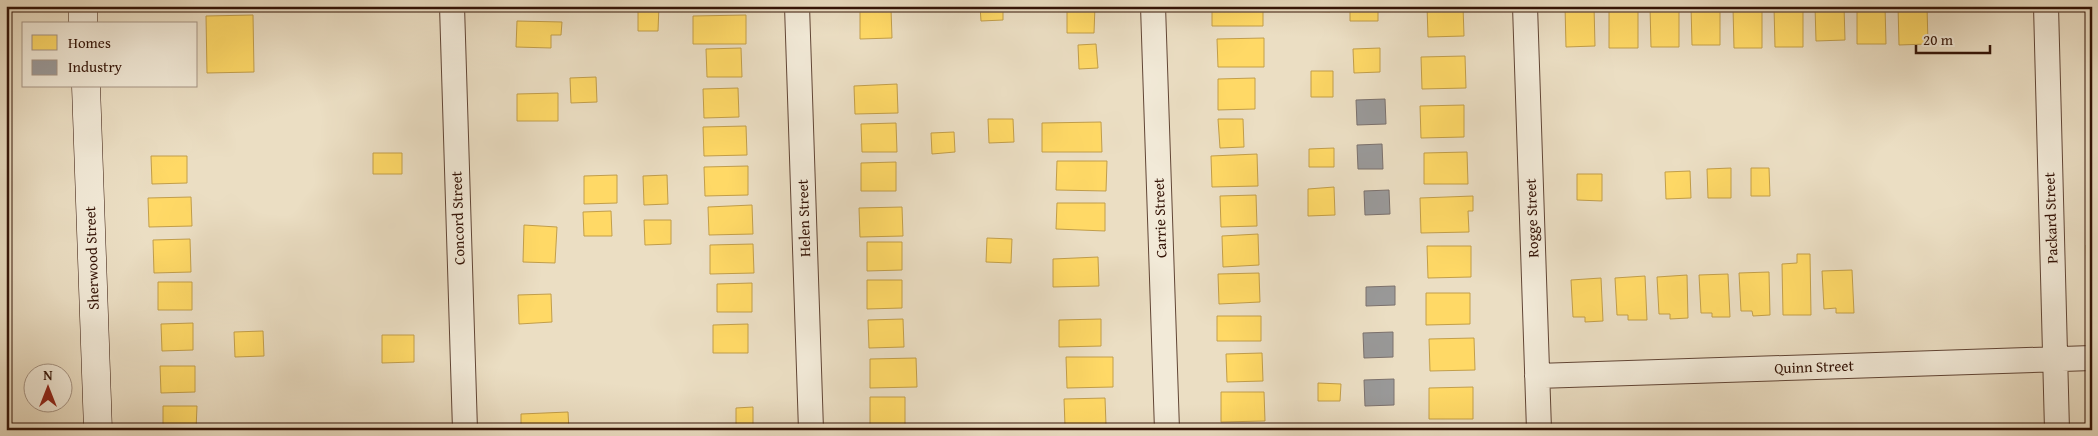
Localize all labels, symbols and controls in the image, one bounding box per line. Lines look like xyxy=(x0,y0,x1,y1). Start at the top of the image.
legend xyxy=(22,22,198,88)
scale bar xyxy=(1916,22,1989,54)
text: 20 m xyxy=(1923,29,1954,50)
text: Homes xyxy=(68,32,111,53)
text: Industry xyxy=(68,56,123,77)
street label: Concord Street xyxy=(445,170,470,265)
street label: Packard Street xyxy=(2038,171,2063,264)
street label: Carrie Street xyxy=(1148,177,1171,258)
street label: Rogge Street xyxy=(1520,177,1543,258)
street label: Helen Street xyxy=(792,178,815,257)
street label: Sherwood Street xyxy=(79,205,104,310)
street label: Quinn Street xyxy=(1774,355,1855,378)
north arrow xyxy=(22,364,72,414)
text: N xyxy=(43,365,53,385)

